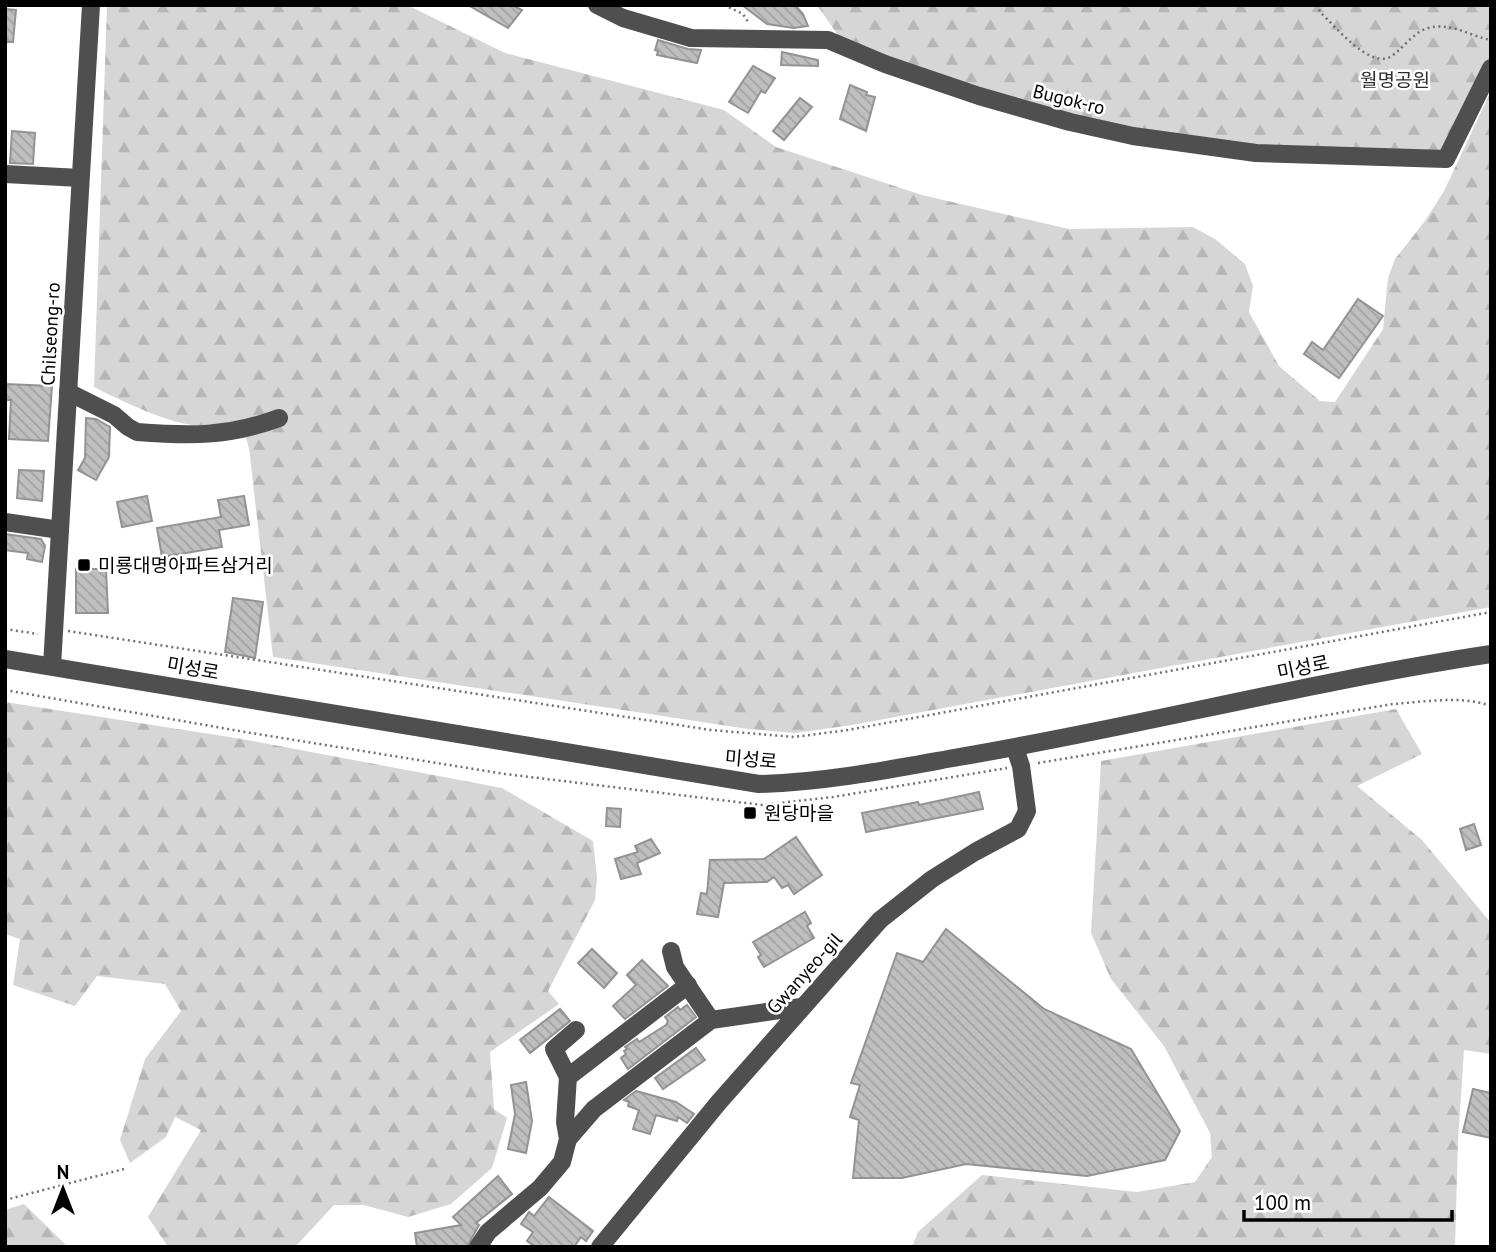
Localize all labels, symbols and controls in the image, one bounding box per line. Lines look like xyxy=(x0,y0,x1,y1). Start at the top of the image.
park label: 월명공원 xyxy=(1360,68,1430,92)
street label: Bugok-ro xyxy=(1030,78,1108,120)
street label: Chilseong-ro xyxy=(35,282,65,386)
place label: 미룡대명아파트삼거리 xyxy=(98,553,273,577)
marker: 미룡대명아파트삼거리 xyxy=(76,557,92,573)
street label: 미성로 xyxy=(1275,650,1331,684)
street label: 미성로 xyxy=(165,652,221,684)
street label: 미성로 xyxy=(724,745,778,773)
place label: 원당마을 xyxy=(764,801,834,825)
marker: 원당마을 xyxy=(742,805,758,821)
street label: Gwanyeo-gil xyxy=(761,927,847,1019)
north arrow xyxy=(28,1154,98,1224)
text: N xyxy=(57,1160,69,1184)
scale bar xyxy=(1244,1178,1452,1222)
text: 100 m xyxy=(1254,1189,1311,1216)

